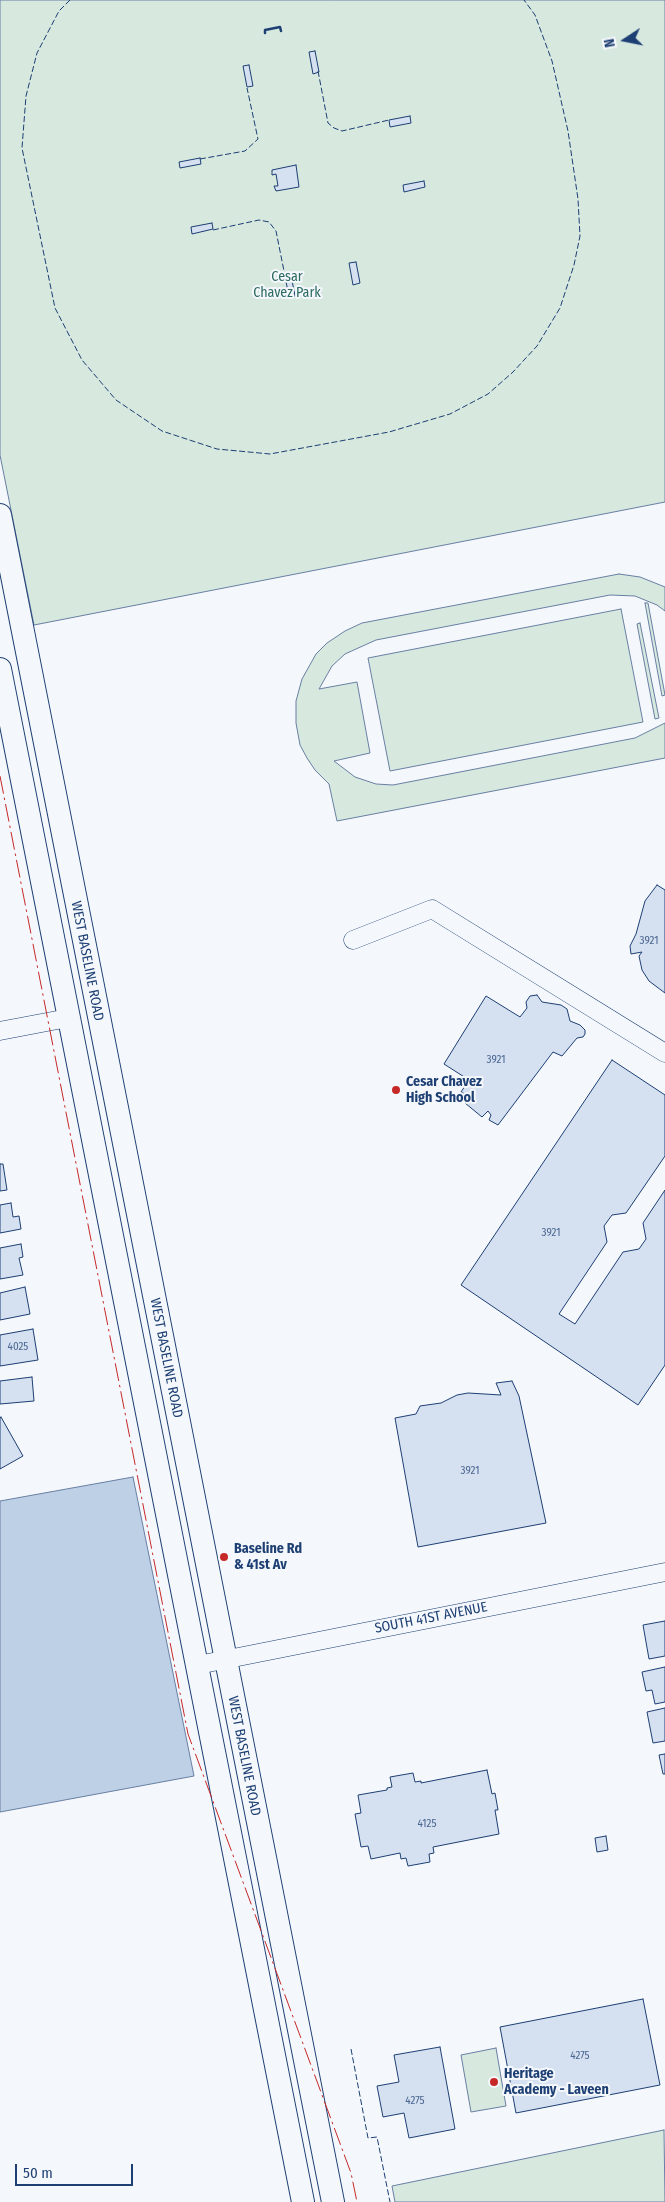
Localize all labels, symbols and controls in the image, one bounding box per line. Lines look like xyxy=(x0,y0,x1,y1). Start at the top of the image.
north arrow xyxy=(600,15,650,65)
text: N xyxy=(601,37,619,49)
park label: Cesar Chavez Park xyxy=(253,269,321,302)
street label: WEST BASELINE ROAD xyxy=(67,900,107,1022)
house number: 3921 xyxy=(640,934,658,948)
house number: 3921 xyxy=(487,1053,505,1067)
place label: Cesar Chavez High School xyxy=(406,1074,482,1106)
marker: Cesar Chavez High School xyxy=(390,1084,402,1096)
house number: 3921 xyxy=(542,1226,560,1240)
street label: WEST BASELINE ROAD xyxy=(146,1297,186,1419)
house number: 4025 xyxy=(8,1340,28,1354)
house number: 3921 xyxy=(461,1464,479,1478)
place label: Baseline Rd & 41st Av xyxy=(234,1541,302,1574)
marker: Baseline Rd & 41st Av xyxy=(218,1551,230,1563)
street label: SOUTH 41ST AVENUE xyxy=(373,1599,489,1637)
street label: WEST BASELINE ROAD xyxy=(224,1695,264,1817)
house number: 4125 xyxy=(418,1817,436,1831)
house number: 4275 xyxy=(570,2049,590,2063)
place label: Heritage Academy - Laveen xyxy=(504,2066,609,2098)
marker: Heritage Academy - Laveen xyxy=(488,2076,500,2088)
house number: 4275 xyxy=(405,2094,425,2108)
scale bar xyxy=(18,2154,135,2186)
text: 50 m xyxy=(23,2164,53,2182)

